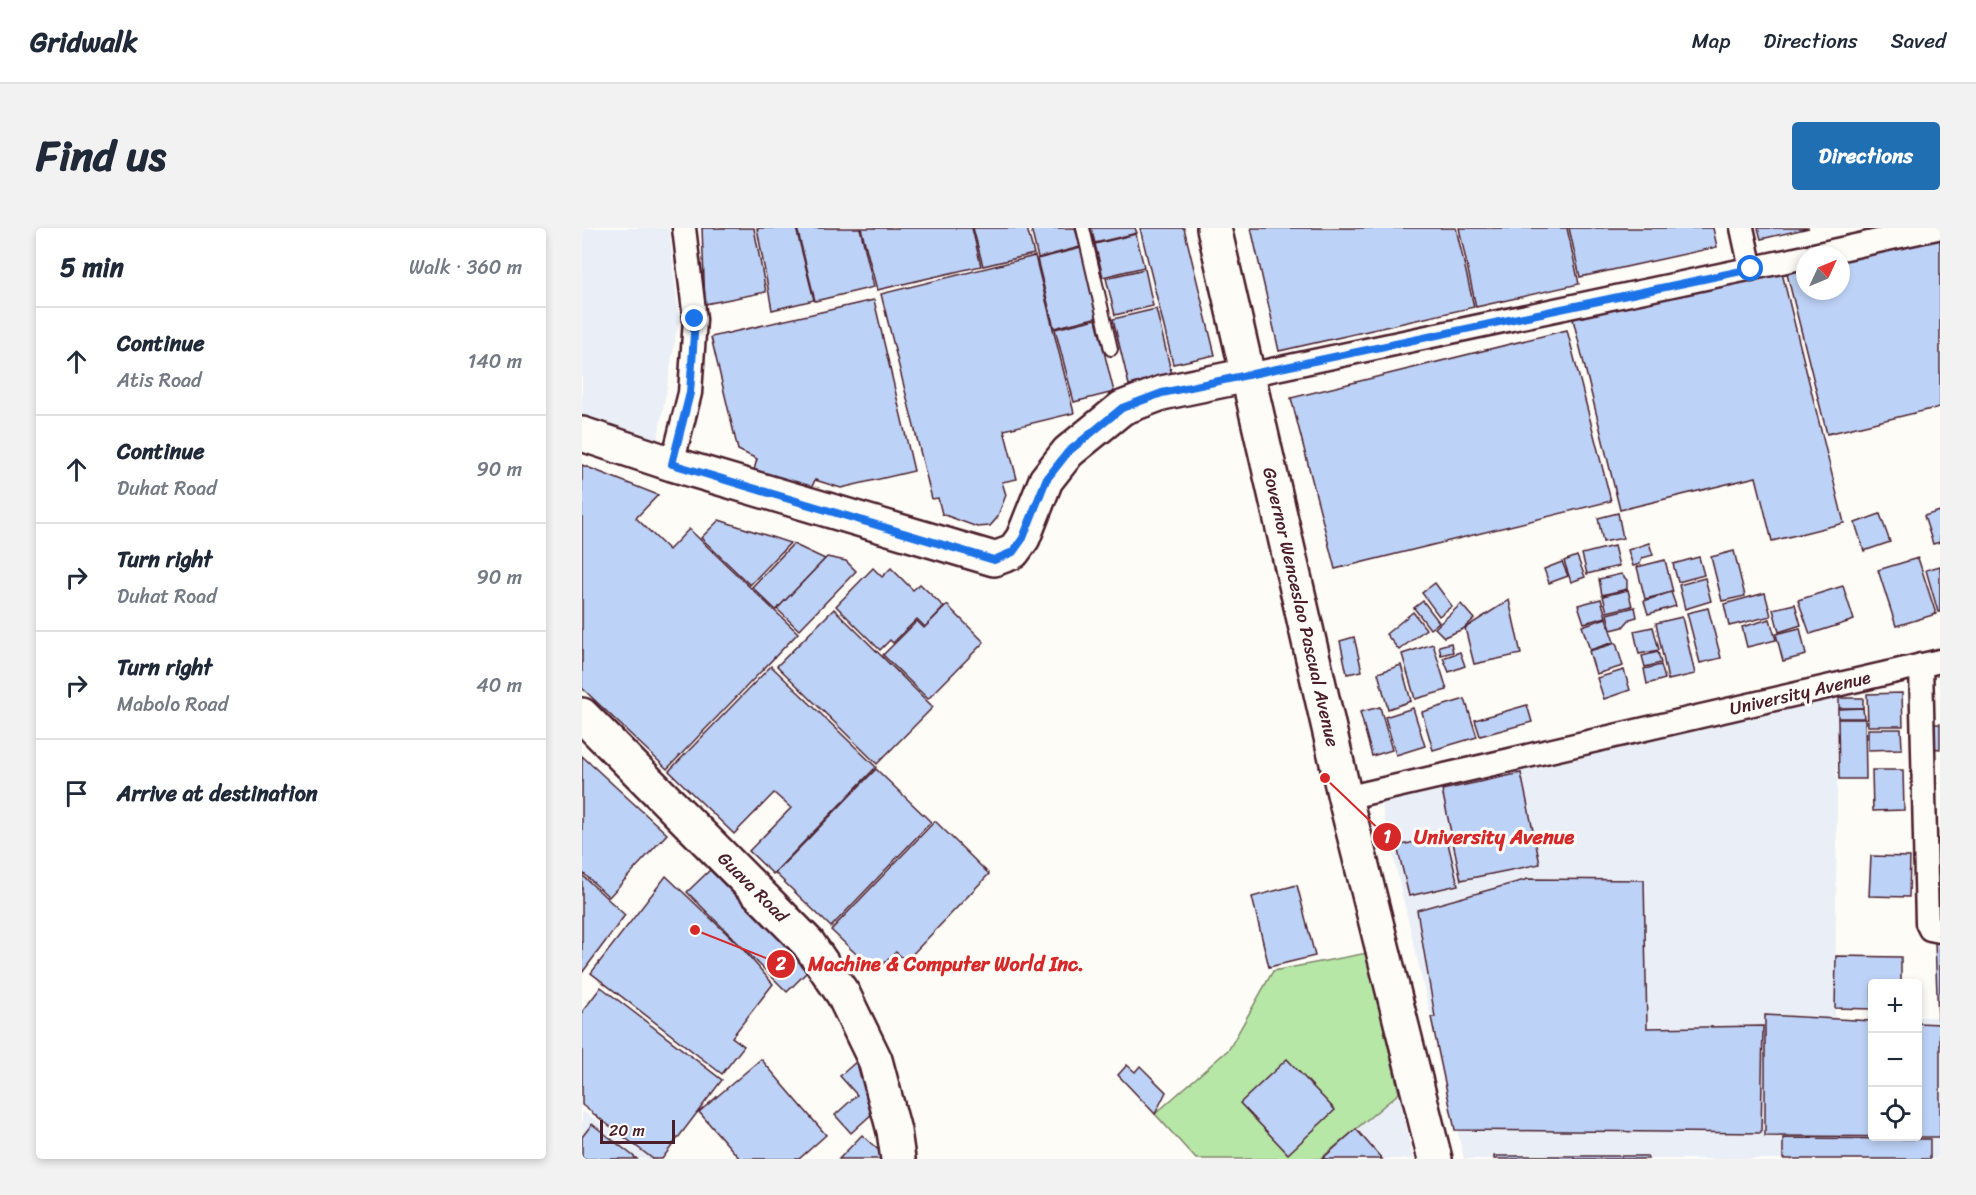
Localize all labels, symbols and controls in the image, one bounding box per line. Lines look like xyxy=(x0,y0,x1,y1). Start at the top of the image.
text: Gridwalk xyxy=(30,17,138,66)
text: Map xyxy=(1692,22,1730,60)
text: Directions xyxy=(1763,22,1858,60)
text: Saved xyxy=(1891,22,1946,60)
text: Find us xyxy=(36,119,166,193)
button: Directions xyxy=(1792,122,1940,190)
text: 5 min xyxy=(60,244,124,290)
north arrow xyxy=(1796,246,1850,300)
text: Walk · 360 m xyxy=(409,250,522,285)
route start xyxy=(1737,255,1763,281)
route end xyxy=(681,305,707,331)
text: Continue xyxy=(117,324,205,363)
text: 140 m xyxy=(468,344,522,379)
icon: ahead xyxy=(60,345,93,378)
text: Atis Road xyxy=(117,363,202,398)
text: Continue xyxy=(117,432,205,471)
text: 90 m xyxy=(477,452,522,487)
icon: ahead xyxy=(60,453,93,486)
street label: Governor Wenceslao Pascual Avenue xyxy=(1253,464,1349,750)
text: Duhat Road xyxy=(117,471,217,506)
text: Turn right xyxy=(117,540,212,579)
text: 90 m xyxy=(477,560,522,595)
icon: right xyxy=(60,561,93,594)
text: Duhat Road xyxy=(117,579,217,614)
text: Turn right xyxy=(117,648,212,687)
street label: University Avenue xyxy=(1726,661,1874,725)
text: 40 m xyxy=(476,668,522,703)
icon: right xyxy=(60,669,93,702)
text: Mabolo Road xyxy=(117,687,228,722)
text: Arrive at destination xyxy=(117,774,318,813)
icon: arrive xyxy=(60,777,93,810)
callout: University Avenue xyxy=(1372,818,1586,856)
text: University Avenue xyxy=(1414,820,1574,855)
text: 1 xyxy=(1383,821,1391,853)
street label: Guava Road xyxy=(710,844,797,931)
callout: Machine & Computer World Inc. xyxy=(766,945,1097,983)
text: Machine & Computer World Inc. xyxy=(807,947,1084,982)
text: 2 xyxy=(775,948,787,980)
map controls xyxy=(1868,979,1922,1141)
button: + xyxy=(1868,979,1922,1033)
button: − xyxy=(1868,1033,1922,1087)
button: locate xyxy=(1868,1087,1922,1141)
text: 20 m xyxy=(609,1116,645,1145)
scale bar xyxy=(600,1117,675,1144)

